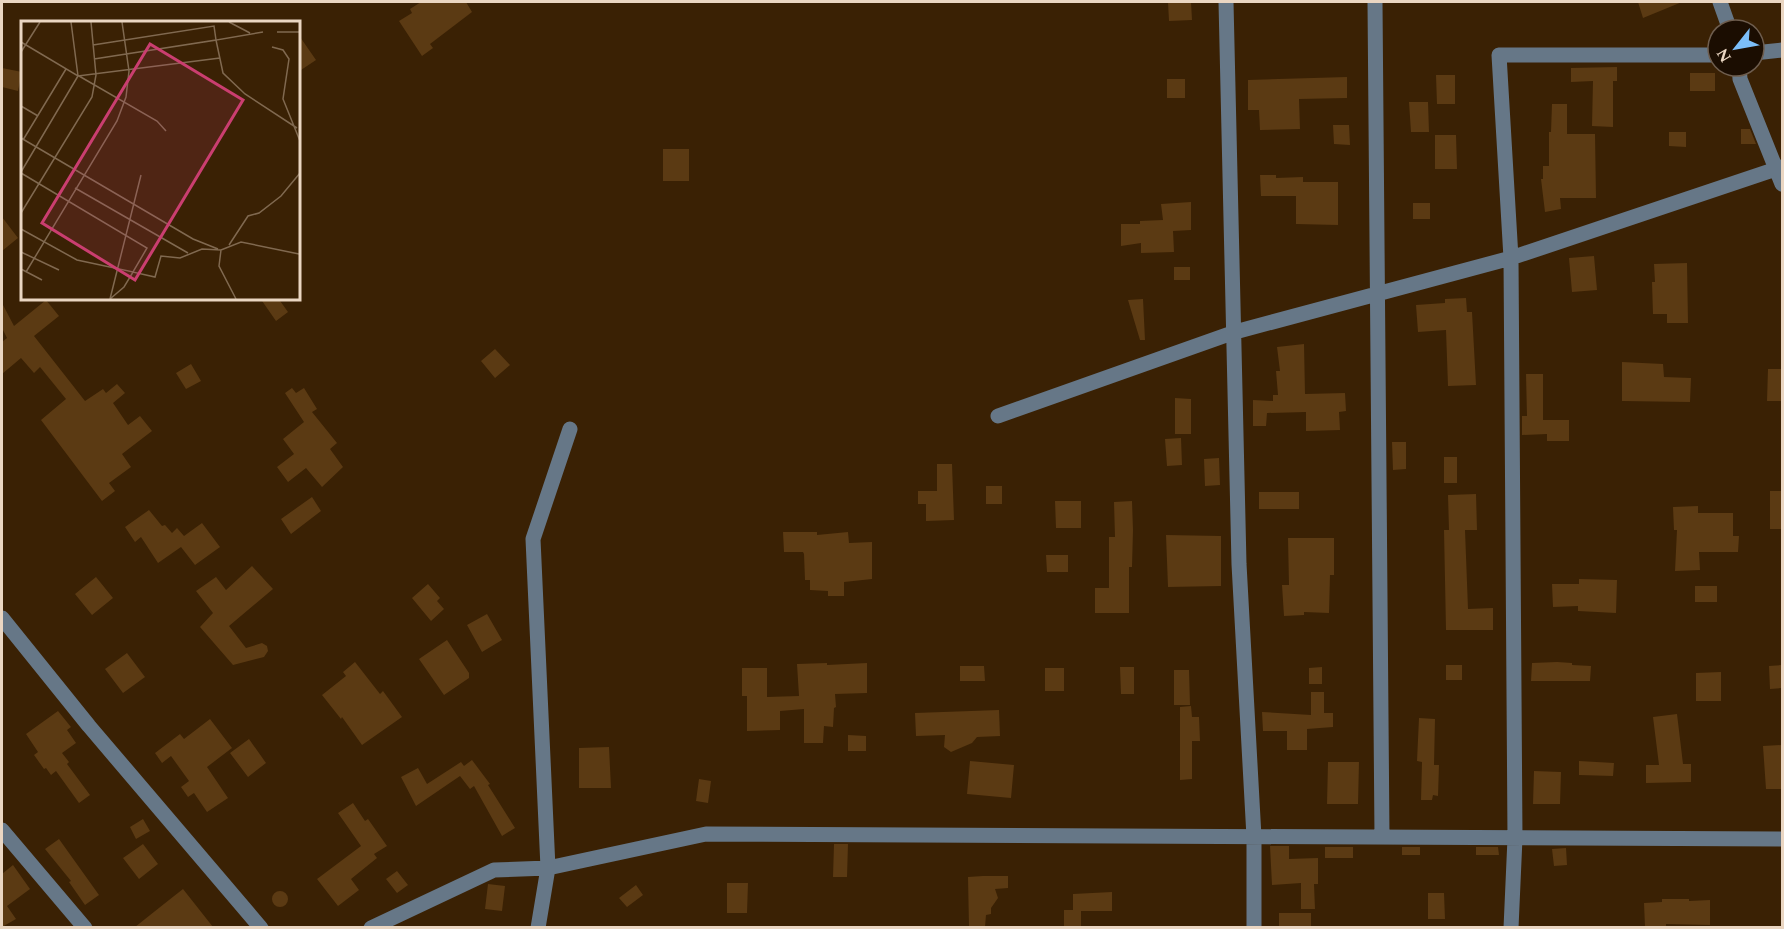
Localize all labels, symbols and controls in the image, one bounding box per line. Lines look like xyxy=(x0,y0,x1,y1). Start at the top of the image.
north arrow xyxy=(1706,18,1766,78)
inset map xyxy=(21,21,300,300)
text: N xyxy=(1710,43,1738,67)

